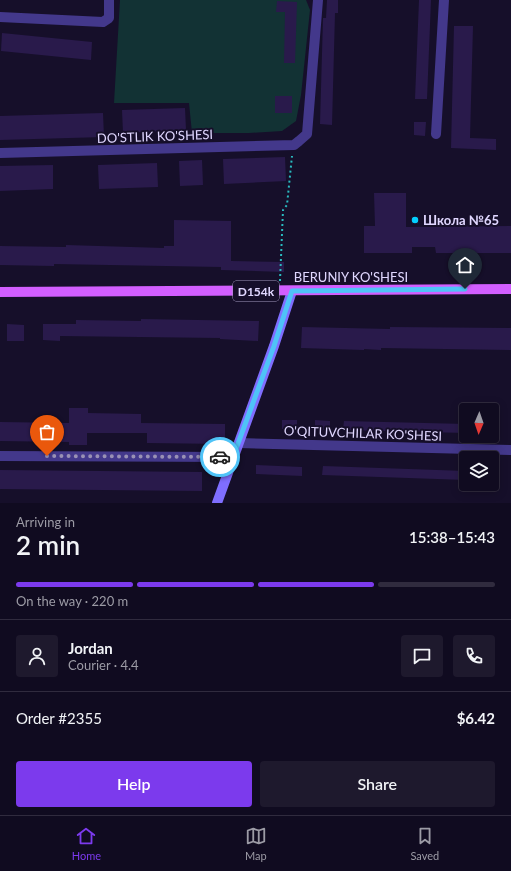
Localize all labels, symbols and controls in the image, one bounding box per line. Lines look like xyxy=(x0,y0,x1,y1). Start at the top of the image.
street label: DO'STLIK KO'SHESI xyxy=(97,126,213,146)
place label: Школа №65 xyxy=(423,212,499,228)
marker: Школа №65 xyxy=(410,215,420,225)
pin xyxy=(448,248,482,289)
icon: home xyxy=(454,254,476,276)
street label: BERUNIY KO'SHESI xyxy=(294,269,408,285)
road number: D154k xyxy=(233,281,279,301)
north arrow xyxy=(459,403,499,443)
map controls xyxy=(459,403,499,491)
pin xyxy=(30,415,64,456)
icon: bag xyxy=(36,421,58,443)
street label: O'QITUVCHILAR KO'SHESI xyxy=(284,422,442,444)
courier xyxy=(200,437,240,477)
icon: car xyxy=(209,446,231,468)
button: layers xyxy=(459,451,499,491)
text: Arriving in xyxy=(16,514,75,530)
text: 15:38–15:43 xyxy=(409,528,495,546)
text: 2 min xyxy=(16,529,80,561)
text: On the way · 220 m xyxy=(16,593,128,609)
button: person xyxy=(16,635,58,677)
button: chat xyxy=(401,635,443,677)
button: phone xyxy=(453,635,495,677)
text: Jordan xyxy=(68,639,113,657)
text: Courier · 4.4 xyxy=(68,657,139,673)
text: Order #2355 xyxy=(16,709,102,727)
text: $6.42 xyxy=(457,709,495,727)
button: Help xyxy=(16,761,252,807)
button: Share xyxy=(260,761,495,807)
tab: Home xyxy=(72,825,101,862)
tab: Map xyxy=(245,825,267,862)
tab: Saved xyxy=(410,825,439,862)

